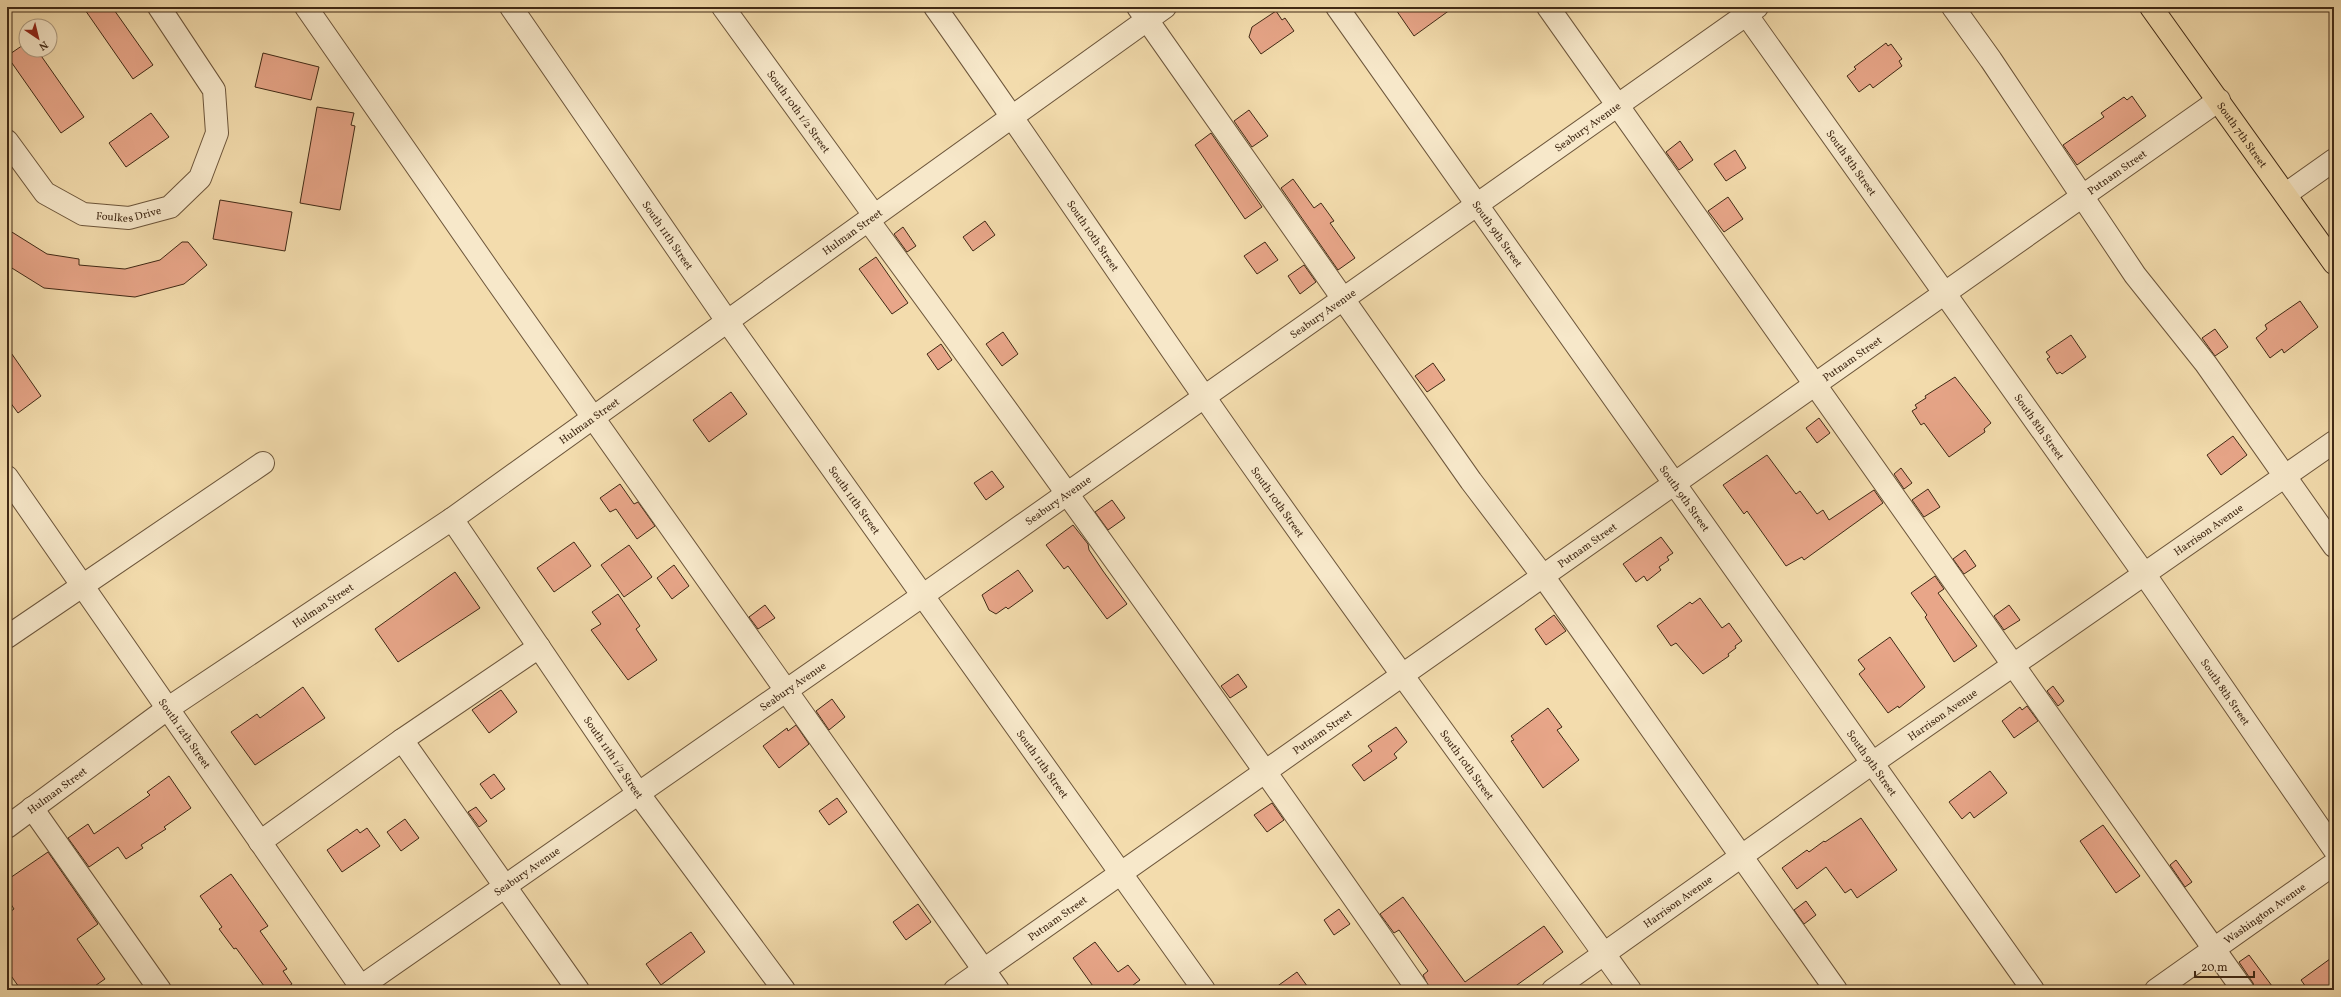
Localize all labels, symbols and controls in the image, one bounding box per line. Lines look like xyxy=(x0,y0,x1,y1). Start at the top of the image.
north arrow xyxy=(18,18,58,58)
text: N xyxy=(35,37,50,53)
street label: South 10th 1/2 Street xyxy=(762,68,833,157)
street label: Seabury Avenue xyxy=(1552,99,1624,156)
street label: South 7th Street xyxy=(2212,100,2270,172)
street label: South 8th Street xyxy=(1822,127,1879,200)
street label: Putnam Street xyxy=(2085,147,2151,199)
street label: South 10th Street xyxy=(1062,198,1122,275)
street label: South 11th Street xyxy=(638,199,696,274)
street label: South 9th Street xyxy=(1468,199,1525,271)
street label: Foulkes Drive xyxy=(95,204,163,227)
street label: Hulman Street xyxy=(820,206,886,260)
street label: Seabury Avenue xyxy=(1288,286,1360,343)
street label: Putnam Street xyxy=(1820,333,1886,386)
street label: South 8th Street xyxy=(2010,391,2067,464)
street label: Hulman Street xyxy=(557,395,623,449)
street label: South 9th Street xyxy=(1655,463,1712,535)
street label: South 11th Street xyxy=(824,464,883,538)
street label: South 10th Street xyxy=(1246,464,1307,541)
street label: Seabury Avenue xyxy=(1023,473,1095,530)
street label: Harrison Avenue xyxy=(2171,501,2247,560)
street label: Putnam Street xyxy=(1555,520,1621,572)
street label: Hulman Street xyxy=(290,580,357,632)
street label: South 8th Street xyxy=(2196,656,2253,729)
street label: Seabury Avenue xyxy=(757,659,830,716)
street label: Harrison Avenue xyxy=(1905,686,1981,745)
street label: South 12th Street xyxy=(154,696,213,772)
street label: Putnam Street xyxy=(1290,707,1356,759)
street label: South 11th 1/2 Street xyxy=(579,714,646,803)
street label: South 11th Street xyxy=(1012,727,1071,802)
street label: South 10th Street xyxy=(1436,727,1497,804)
street label: South 9th Street xyxy=(1842,727,1900,800)
street label: Hulman Street xyxy=(25,764,91,818)
street label: Seabury Avenue xyxy=(491,844,564,901)
street label: Harrison Avenue xyxy=(1641,873,1716,932)
street label: Washington Avenue xyxy=(2222,880,2309,949)
street label: Putnam Street xyxy=(1025,893,1091,945)
scale bar xyxy=(2195,953,2254,979)
text: 20 m xyxy=(2201,960,2228,976)

